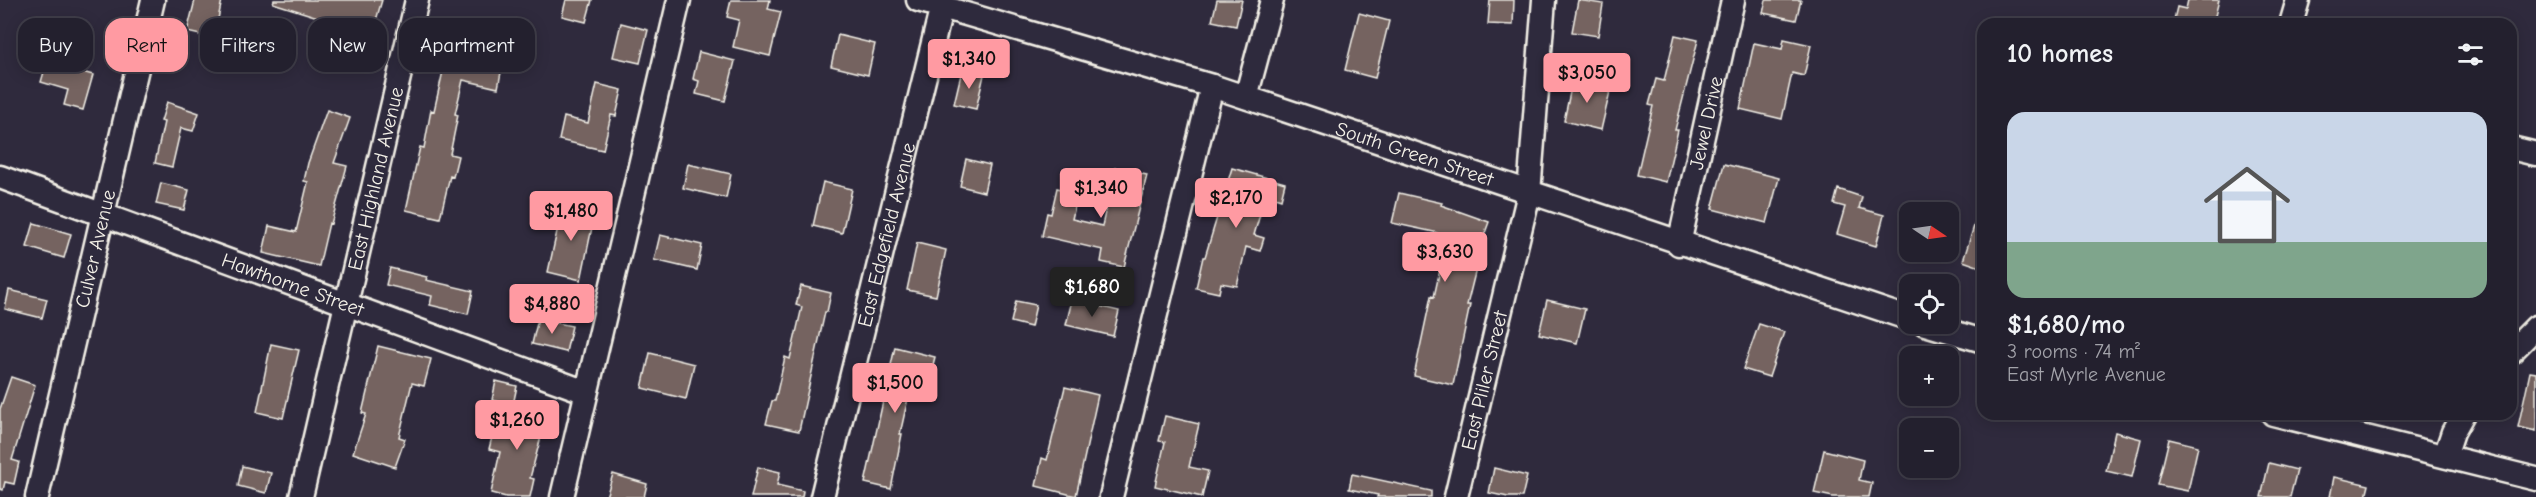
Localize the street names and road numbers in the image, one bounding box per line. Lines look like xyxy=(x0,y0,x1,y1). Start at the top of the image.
street label: Jewel Drive xyxy=(1684,74,1727,172)
street label: East Highland Avenue xyxy=(343,85,408,272)
street label: South Green Street xyxy=(1333,117,1498,191)
street label: East Edgefield Avenue xyxy=(852,140,920,329)
street label: Culver Avenue xyxy=(70,187,120,310)
street label: Hawthorne Street xyxy=(219,248,368,321)
street label: East Pliler Street xyxy=(1456,307,1512,452)

